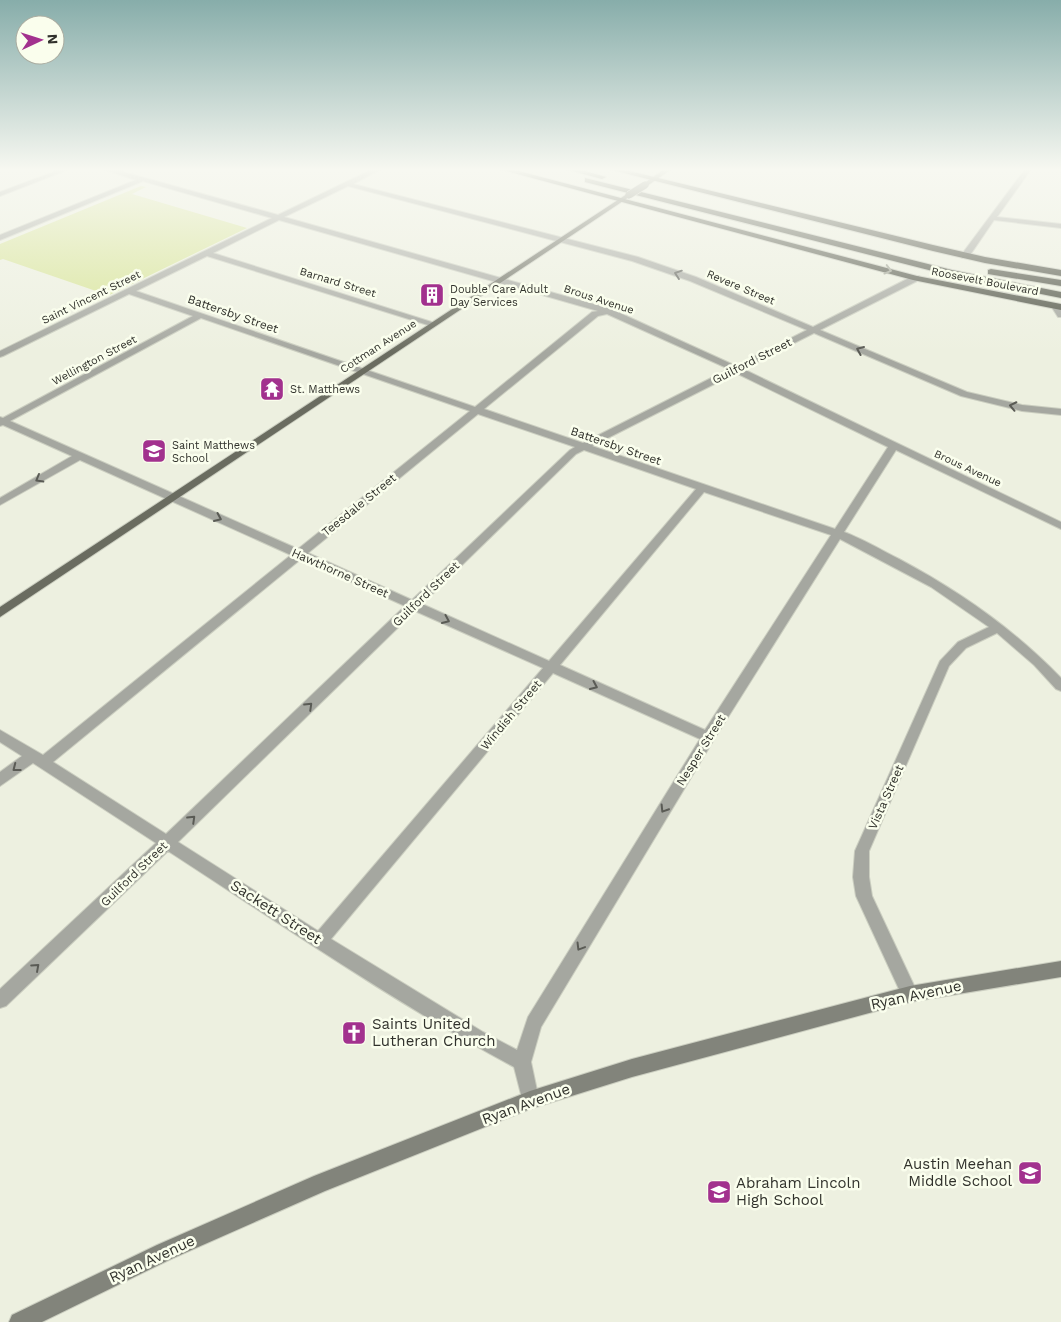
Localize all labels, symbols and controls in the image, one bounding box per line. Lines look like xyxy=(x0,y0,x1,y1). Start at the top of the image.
north arrow xyxy=(15,15,65,65)
text: N xyxy=(45,33,61,45)
street label: Barnard Street xyxy=(298,265,378,300)
one-way arrow xyxy=(884,265,892,275)
street label: Roosevelt Boulevard xyxy=(930,265,1040,298)
street label: Revere Street xyxy=(705,267,777,308)
street label: Saint Vincent Street xyxy=(40,268,143,327)
one-way arrow xyxy=(675,270,683,280)
building icon: Double Care Adult Day Services xyxy=(419,282,445,308)
street label: Brous Avenue xyxy=(562,282,636,317)
place label: Double Care Adult Day Services xyxy=(450,283,548,309)
street label: Battersby Street xyxy=(186,292,280,336)
street label: Cottman Avenue xyxy=(338,317,419,376)
street label: Wellington Street xyxy=(50,333,139,388)
street label: Guilford Street xyxy=(710,335,794,387)
one-way arrow xyxy=(856,346,865,357)
temple icon: St. Matthews xyxy=(259,376,285,402)
place label: St. Matthews xyxy=(290,383,360,396)
one-way arrow xyxy=(1008,401,1017,411)
street label: Battersby Street xyxy=(569,424,663,468)
school or university icon: Saint Matthews School xyxy=(141,438,167,464)
place label: Saint Matthews School xyxy=(172,439,255,465)
street label: Brous Avenue xyxy=(932,447,1004,490)
street label: Teesdale Street xyxy=(319,471,399,539)
one-way arrow xyxy=(36,472,45,482)
one-way arrow xyxy=(213,511,222,522)
street label: Hawthorne Street xyxy=(289,545,391,601)
street label: Guilford Street xyxy=(390,559,462,629)
one-way arrow xyxy=(441,614,450,624)
street label: Windish Street xyxy=(478,677,544,753)
one-way arrow xyxy=(589,680,598,691)
one-way arrow xyxy=(303,703,312,712)
street label: Nesper Street xyxy=(674,712,728,788)
one-way arrow xyxy=(12,762,22,771)
street label: Vista Street xyxy=(866,763,906,831)
one-way arrow xyxy=(661,803,671,812)
one-way arrow xyxy=(186,816,195,825)
street label: Guilford Street xyxy=(98,839,170,909)
street label: Sackett Street xyxy=(227,876,325,948)
one-way arrow xyxy=(576,942,586,951)
one-way arrow xyxy=(31,964,40,973)
street label: Ryan Avenue xyxy=(869,977,963,1013)
place label: Saints United Lutheran Church xyxy=(372,1015,495,1050)
church icon: Saints United Lutheran Church xyxy=(341,1020,367,1046)
street label: Ryan Avenue xyxy=(480,1080,572,1128)
place label: Austin Meehan Middle School xyxy=(903,1155,1012,1190)
school or university icon: Austin Meehan Middle School xyxy=(1017,1160,1043,1186)
place label: Abraham Lincoln High School xyxy=(736,1174,860,1209)
school or university icon: Abraham Lincoln High School xyxy=(706,1179,732,1205)
street label: Ryan Avenue xyxy=(106,1231,198,1287)

